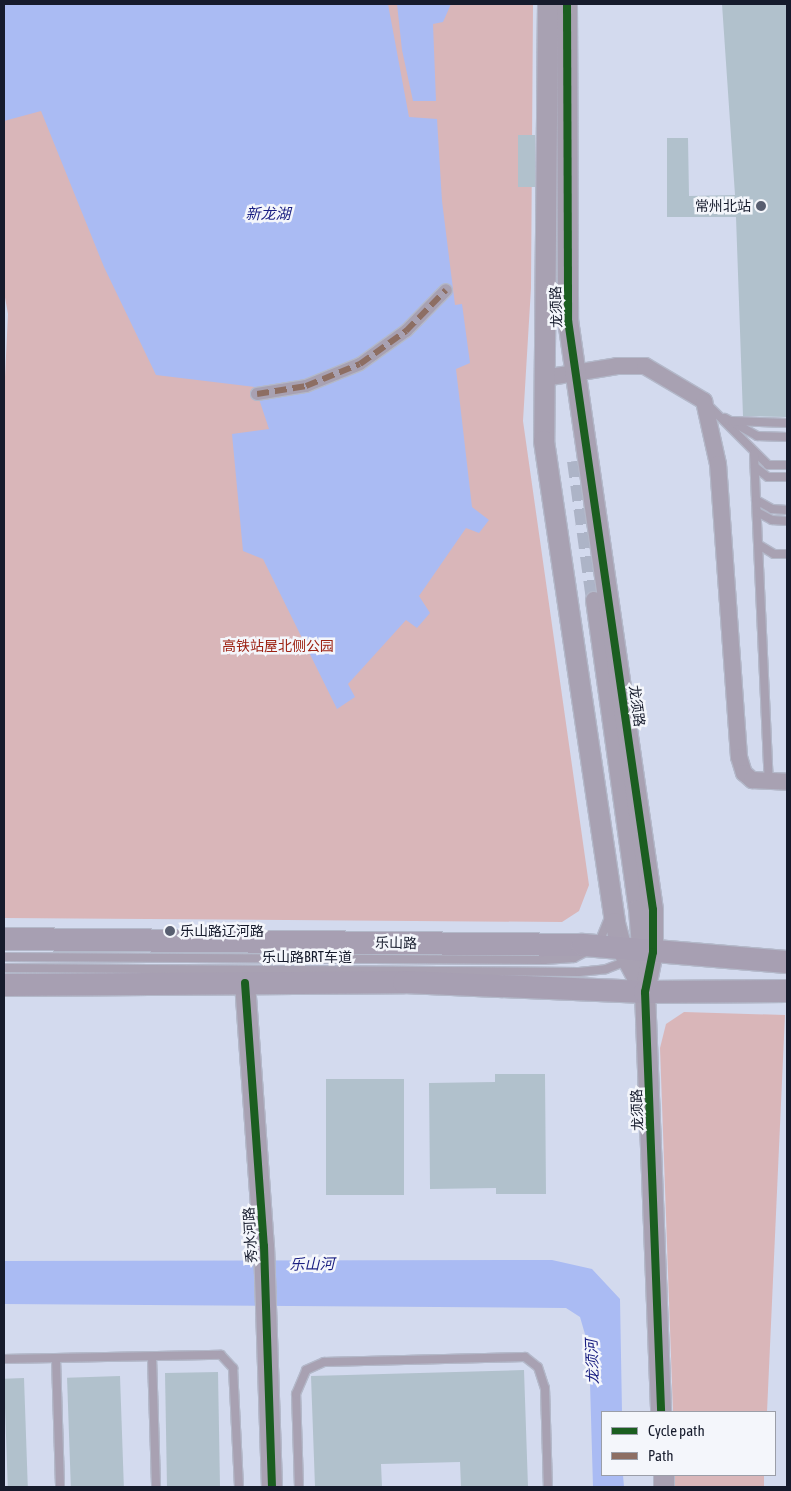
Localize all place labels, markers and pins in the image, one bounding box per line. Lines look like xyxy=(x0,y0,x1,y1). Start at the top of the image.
place label: 常州北站 xyxy=(695,198,751,214)
marker: 常州北站 xyxy=(755,200,767,212)
place label: 乐山路辽河路 xyxy=(180,923,264,939)
marker: 乐山路辽河路 xyxy=(164,925,176,937)

